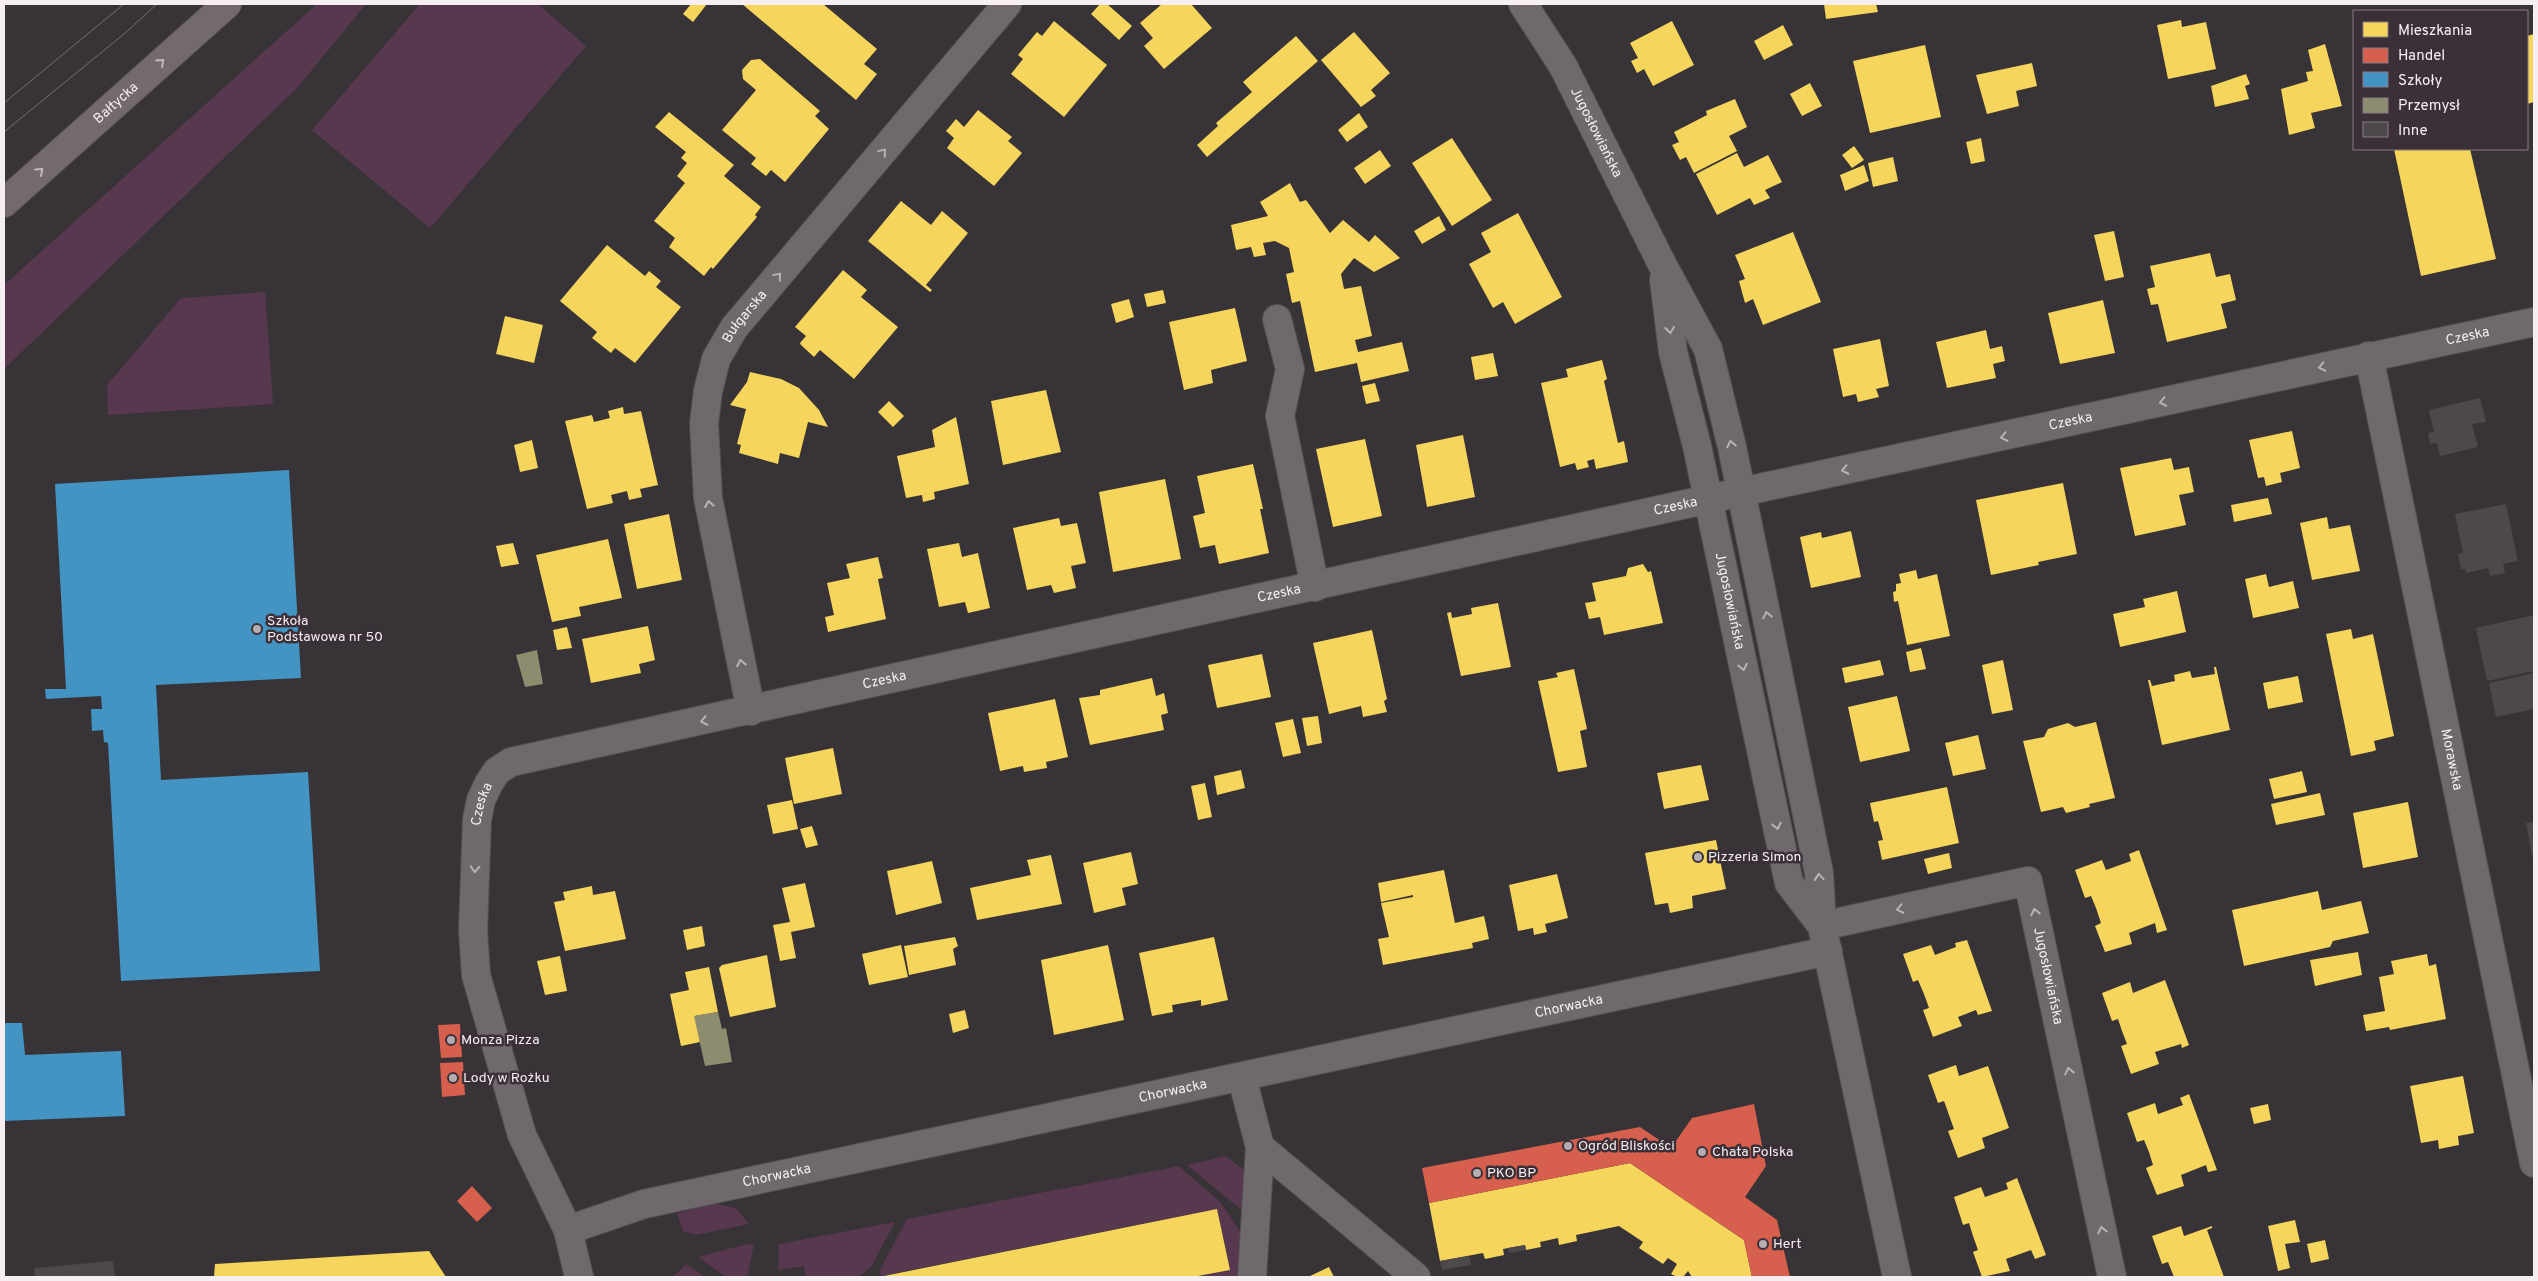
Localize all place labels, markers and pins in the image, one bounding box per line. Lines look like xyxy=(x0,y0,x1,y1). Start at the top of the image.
place label: Szkoła Podstawowa nr 50 xyxy=(267,613,383,646)
marker: Szkoła Podstawowa nr 50 xyxy=(251,623,263,635)
place label: Pizzeria Simon xyxy=(1708,849,1801,866)
marker: Pizzeria Simon xyxy=(1692,851,1704,863)
place label: Monza Pizza xyxy=(461,1032,540,1049)
marker: Monza Pizza xyxy=(445,1034,457,1046)
place label: Lody w Rożku xyxy=(463,1070,550,1087)
marker: Lody w Rożku xyxy=(447,1072,459,1084)
place label: Ogród Bliskości xyxy=(1578,1138,1675,1155)
marker: Ogród Bliskości xyxy=(1562,1140,1574,1152)
place label: Chata Polska xyxy=(1712,1144,1793,1161)
marker: Chata Polska xyxy=(1696,1146,1708,1158)
place label: PKO BP xyxy=(1487,1165,1536,1182)
marker: PKO BP xyxy=(1471,1167,1483,1179)
place label: Hert xyxy=(1773,1236,1801,1253)
marker: Hert xyxy=(1757,1238,1769,1250)

